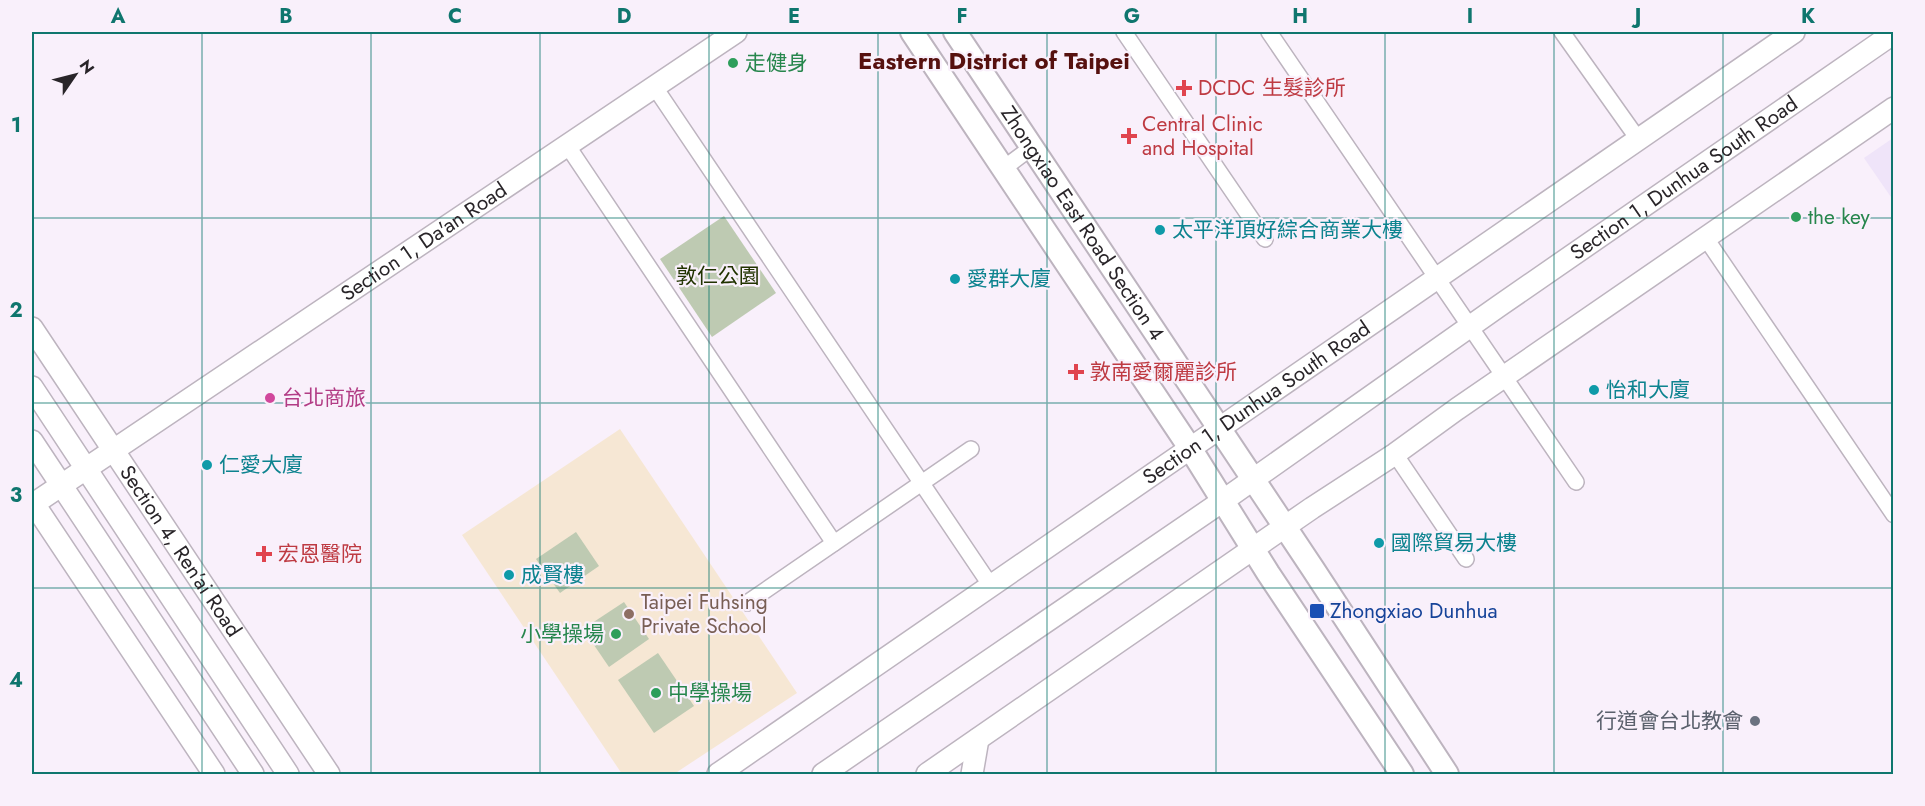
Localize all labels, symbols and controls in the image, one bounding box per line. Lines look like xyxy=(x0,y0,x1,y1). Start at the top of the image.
text: A xyxy=(110,2,126,31)
text: B xyxy=(279,2,293,31)
text: C xyxy=(448,2,462,31)
text: D xyxy=(617,2,631,31)
text: E xyxy=(788,2,800,31)
text: F xyxy=(956,2,968,31)
text: G xyxy=(1124,2,1140,31)
text: H xyxy=(1292,2,1308,31)
text: I xyxy=(1467,2,1473,31)
text: J xyxy=(1631,2,1641,31)
text: K xyxy=(1801,2,1815,31)
district label: Eastern District of Taipei xyxy=(858,43,1130,78)
north arrow xyxy=(45,45,105,105)
place label: 走健身 xyxy=(745,48,808,78)
text: N xyxy=(74,55,100,78)
marker: 走健身 xyxy=(726,56,740,70)
place label: DCDC 生髮診所 xyxy=(1198,73,1346,103)
marker: DCDC 生髮診所 xyxy=(1175,79,1193,97)
street label: Section 1, Dunhua South Road xyxy=(1564,89,1804,267)
street label: Zhongxiao East Road Section 4 xyxy=(993,100,1172,347)
place label: Central Clinic and Hospital xyxy=(1142,109,1263,163)
text: 1 xyxy=(11,111,21,140)
marker: Central Clinic and Hospital xyxy=(1120,127,1138,145)
street label: Section 1, Da'an Road xyxy=(335,175,513,308)
place label: the key xyxy=(1808,202,1871,232)
marker: the key xyxy=(1789,210,1803,224)
place label: 太平洋頂好綜合商業大樓 xyxy=(1172,215,1403,245)
marker: 太平洋頂好綜合商業大樓 xyxy=(1153,223,1167,237)
park label: 敦仁公園 xyxy=(676,261,760,291)
place label: 愛群大廈 xyxy=(967,264,1051,294)
marker: 愛群大廈 xyxy=(948,272,962,286)
text: 2 xyxy=(9,296,23,325)
street label: Section 1, Dunhua South Road xyxy=(1137,314,1376,492)
place label: 敦南愛爾麗診所 xyxy=(1090,357,1237,387)
marker: 敦南愛爾麗診所 xyxy=(1067,363,1085,381)
place label: 怡和大廈 xyxy=(1606,375,1690,405)
place label: 台北商旅 xyxy=(282,383,366,413)
marker: 怡和大廈 xyxy=(1587,383,1601,397)
marker: 台北商旅 xyxy=(263,391,277,405)
place label: 仁愛大廈 xyxy=(219,450,303,480)
marker: 仁愛大廈 xyxy=(200,458,214,472)
street label: Section 4, Ren’ai Road xyxy=(112,459,249,643)
text: 3 xyxy=(10,481,22,510)
place label: 國際貿易大樓 xyxy=(1391,528,1517,558)
marker: 國際貿易大樓 xyxy=(1372,536,1386,550)
place label: 宏恩醫院 xyxy=(278,539,362,569)
marker: 宏恩醫院 xyxy=(255,545,273,563)
place label: 成賢樓 xyxy=(521,560,584,590)
marker: 成賢樓 xyxy=(502,568,516,582)
place label: Taipei Fuhsing Private School xyxy=(641,587,768,641)
place label: Zhongxiao Dunhua xyxy=(1330,596,1498,626)
marker: Zhongxiao Dunhua xyxy=(1308,602,1326,620)
marker: Taipei Fuhsing Private School xyxy=(622,607,636,621)
place label: 小學操場 xyxy=(520,619,604,649)
marker: 小學操場 xyxy=(609,627,623,641)
text: 4 xyxy=(9,666,23,695)
place label: 中學操場 xyxy=(668,678,752,708)
marker: 中學操場 xyxy=(649,686,663,700)
place label: 行道會台北教會 xyxy=(1596,706,1743,736)
marker: 行道會台北教會 xyxy=(1748,714,1762,728)

